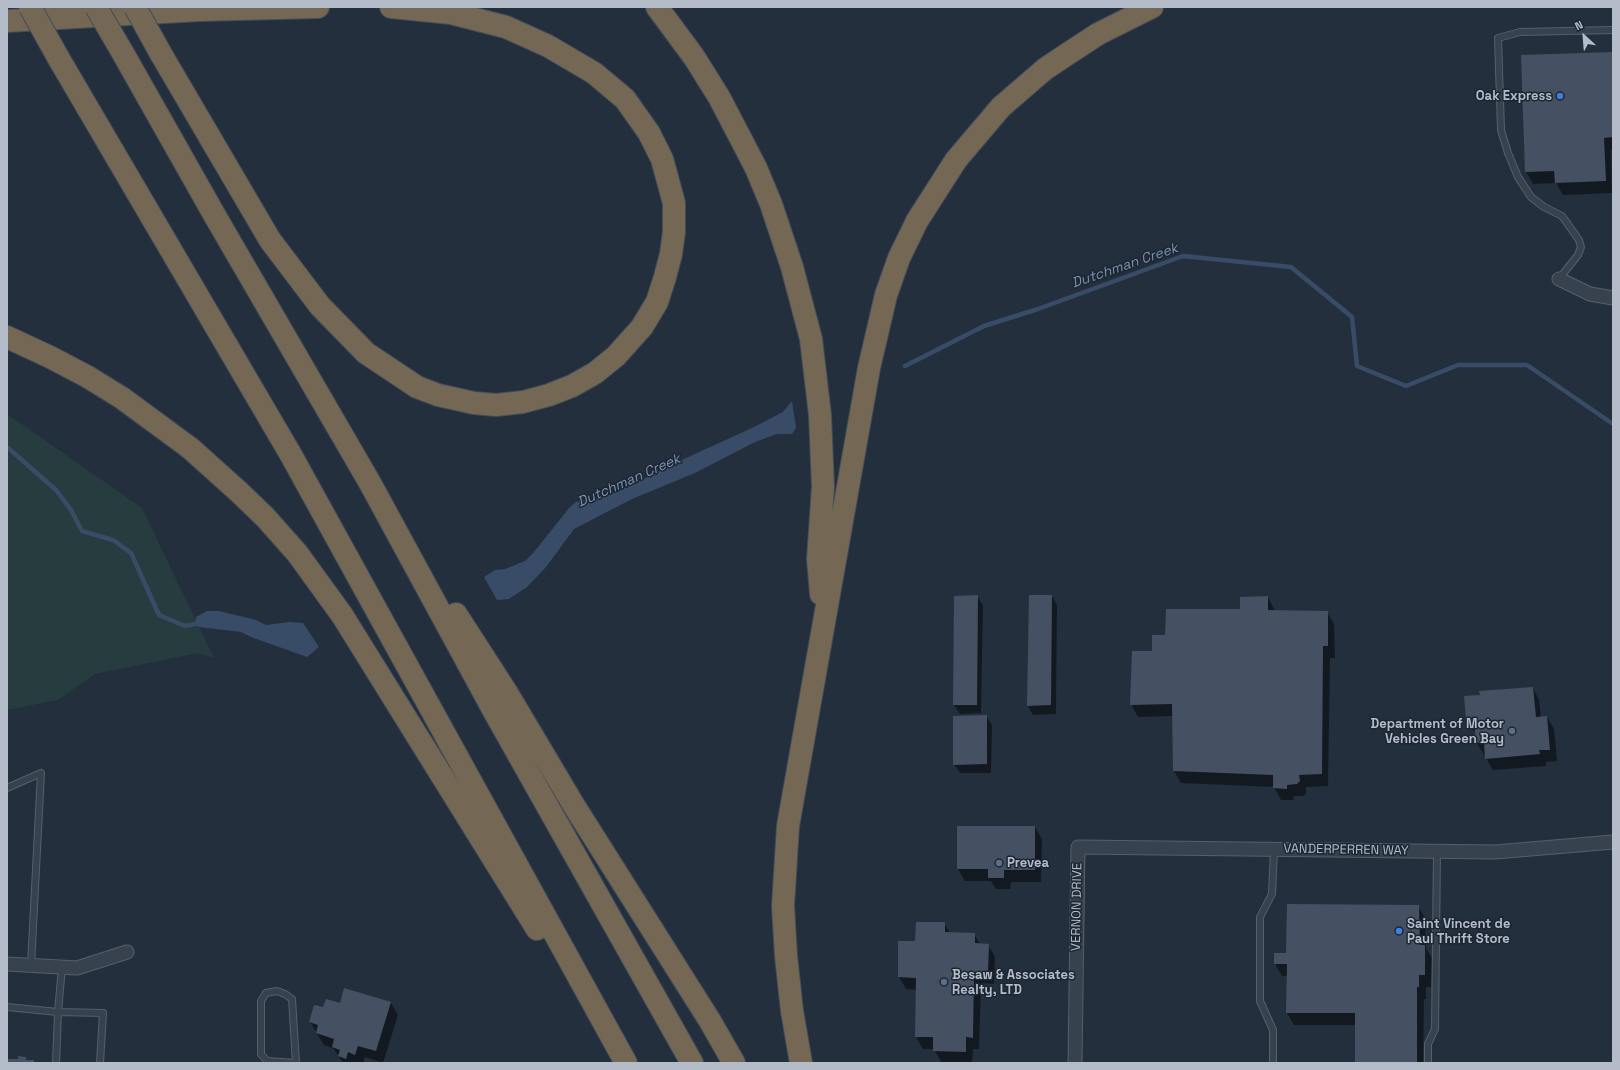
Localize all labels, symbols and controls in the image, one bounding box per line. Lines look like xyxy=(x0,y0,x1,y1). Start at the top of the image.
north arrow xyxy=(1564,16,1604,56)
text: N xyxy=(1572,17,1585,33)
place label: Oak Express xyxy=(1476,88,1552,104)
marker: Oak Express xyxy=(1555,91,1565,101)
water label: Dutchman Creek xyxy=(1070,240,1180,292)
water label: Dutchman Creek xyxy=(575,451,683,511)
place label: Department of Motor Vehicles Green Bay xyxy=(1371,716,1504,747)
marker: Department of Motor Vehicles Green Bay xyxy=(1507,726,1517,736)
street label: VANDERPERREN WAY xyxy=(1283,841,1409,859)
place label: Prevea xyxy=(1007,855,1049,871)
marker: Prevea xyxy=(994,858,1004,868)
street label: VERNON DRIVE xyxy=(1068,863,1086,951)
place label: Saint Vincent de Paul Thrift Store xyxy=(1407,916,1510,947)
marker: Saint Vincent de Paul Thrift Store xyxy=(1394,926,1404,936)
place label: Besaw & Associates Realty, LTD xyxy=(952,967,1075,998)
marker: Besaw & Associates Realty, LTD xyxy=(939,977,949,987)

